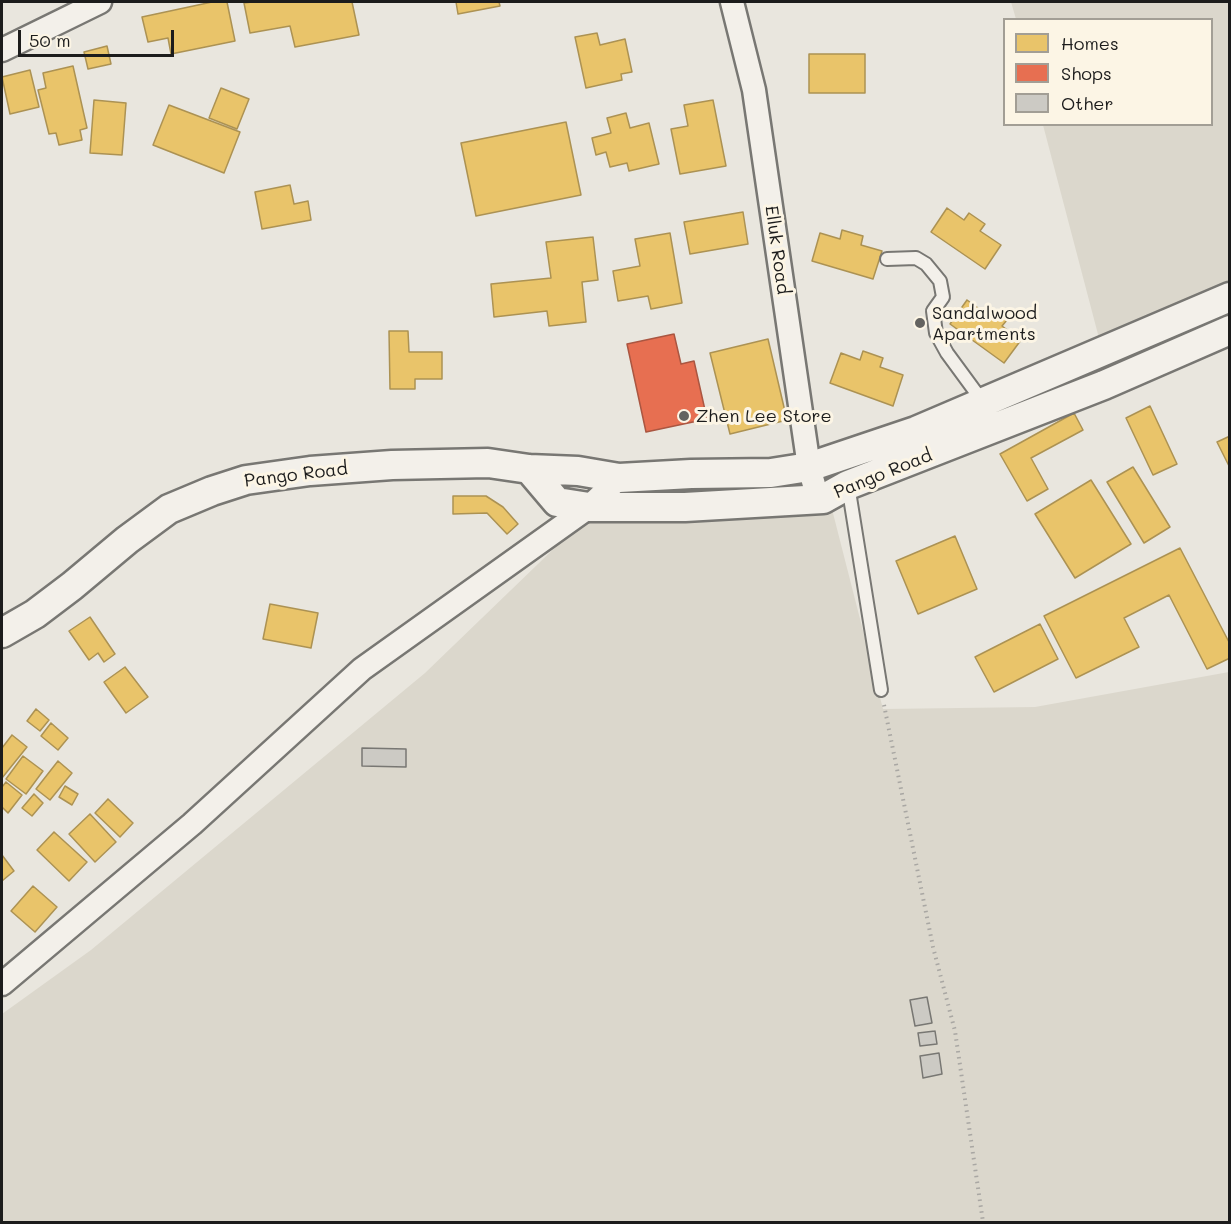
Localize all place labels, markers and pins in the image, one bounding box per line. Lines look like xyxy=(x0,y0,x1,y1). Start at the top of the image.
place label: Sandalwood Apartments xyxy=(932,302,1037,344)
marker: Sandalwood Apartments xyxy=(913,316,927,330)
place label: Zhen Lee Store xyxy=(696,405,832,427)
marker: Zhen Lee Store xyxy=(677,409,691,423)

